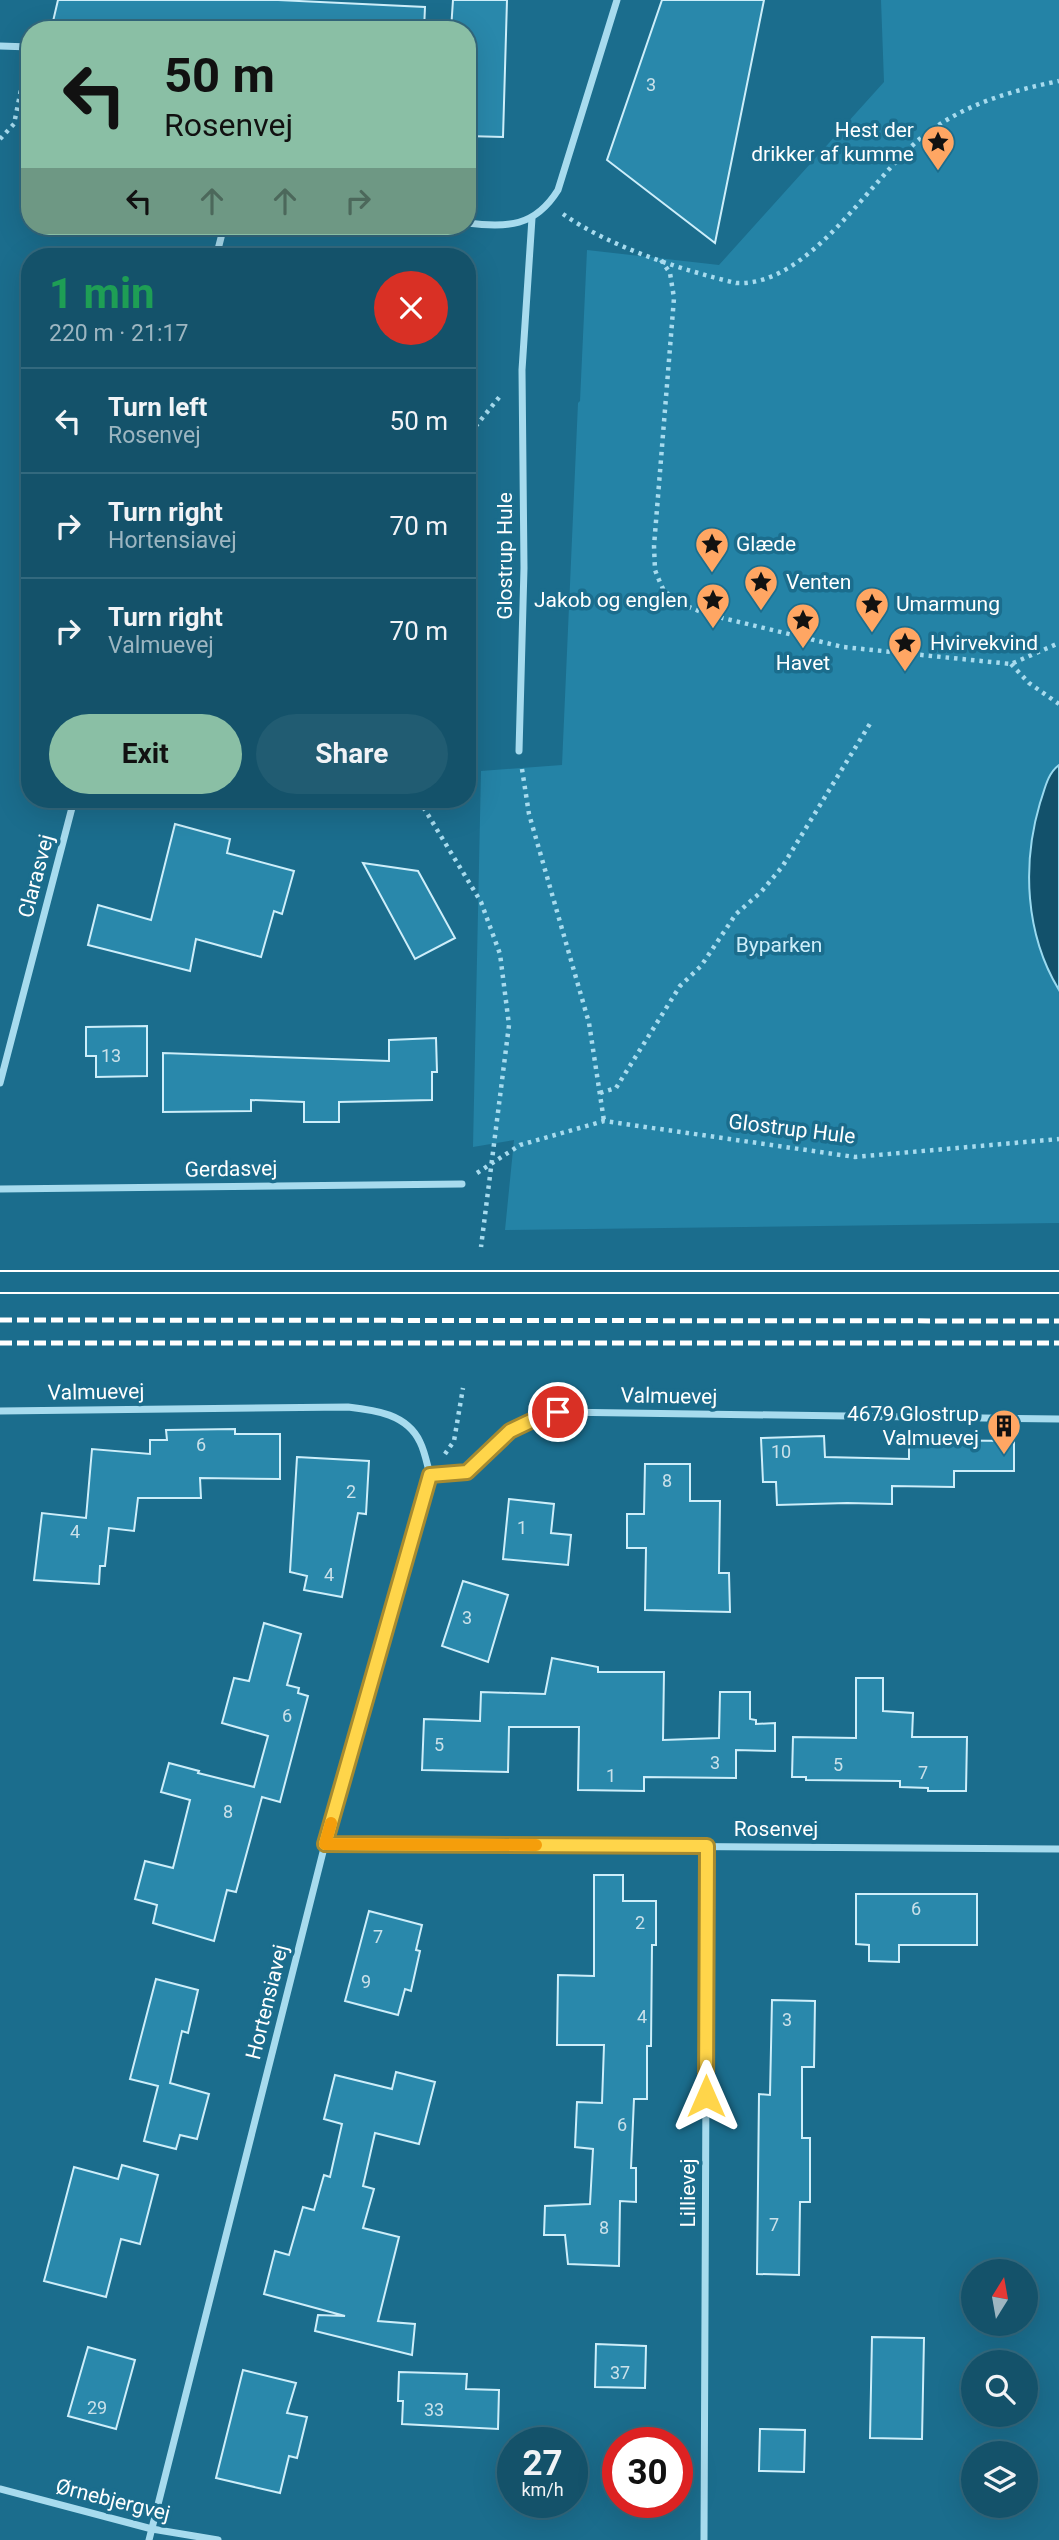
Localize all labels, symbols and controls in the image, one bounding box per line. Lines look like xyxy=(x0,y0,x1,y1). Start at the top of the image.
text: 50 m xyxy=(164,47,275,104)
icon: left xyxy=(49,49,140,140)
house number: 3 xyxy=(646,74,656,95)
text: Rosenvej xyxy=(164,106,293,144)
place label: Hest der drikker af kumme xyxy=(751,118,914,166)
place icon: Hest der drikker af kumme xyxy=(919,123,957,172)
icon: left xyxy=(120,182,158,220)
icon: ahead xyxy=(193,182,231,220)
icon: ahead xyxy=(266,182,304,220)
icon: right xyxy=(339,182,377,220)
text: 1 min xyxy=(49,269,155,318)
button: close xyxy=(374,271,448,345)
text: 220 m · 21:17 xyxy=(49,320,188,347)
text: Turn left xyxy=(108,392,207,422)
icon: left xyxy=(49,402,87,440)
text: 50 m xyxy=(390,406,448,436)
text: Rosenvej xyxy=(108,422,201,449)
street label: Glostrup Hule xyxy=(493,492,517,620)
text: Turn right xyxy=(108,497,223,527)
icon: right xyxy=(49,507,87,545)
text: 70 m xyxy=(390,511,448,541)
place icon: Glæde xyxy=(693,525,731,574)
text: Hortensiavej xyxy=(108,527,237,554)
place label: Glæde xyxy=(736,532,796,556)
place icon: Venten xyxy=(742,563,780,612)
place label: Venten xyxy=(786,570,851,594)
place icon: Jakob og englen xyxy=(694,581,732,630)
place icon: Umarmung xyxy=(853,585,891,634)
place label: Jakob og englen xyxy=(534,588,688,612)
place label: Umarmung xyxy=(896,592,1000,616)
place icon: Havet xyxy=(784,601,822,650)
text: Turn right xyxy=(108,602,223,632)
icon: right xyxy=(49,612,87,650)
text: 70 m xyxy=(390,616,448,646)
place icon: Hvirvekvind xyxy=(886,624,924,673)
place label: Hvirvekvind xyxy=(930,631,1038,655)
text: Valmuevej xyxy=(108,632,214,659)
place label: Havet xyxy=(776,651,830,675)
button: Exit xyxy=(49,714,242,794)
button: Share xyxy=(256,714,448,794)
street label: Clarasvej xyxy=(13,832,59,920)
park label: Byparken xyxy=(736,933,822,957)
house number: 13 xyxy=(101,1045,121,1066)
street label: Glostrup Hule xyxy=(727,1109,857,1149)
street label: Gerdasvej xyxy=(184,1156,278,1182)
street label: Valmuevej xyxy=(47,1379,145,1405)
pin xyxy=(528,1382,588,1442)
street label: Valmuevej xyxy=(620,1383,718,1409)
icon: arrive xyxy=(539,1393,577,1431)
place label: 4679 Glostrup Valmuevej xyxy=(847,1402,979,1450)
building icon: 4679 Glostrup Valmuevej xyxy=(985,1407,1023,1456)
house number: 6 xyxy=(196,1434,206,1455)
house number: 10 xyxy=(771,1441,791,1462)
house number: 8 xyxy=(662,1470,672,1491)
house number: 2 xyxy=(346,1481,356,1502)
house number: 1 xyxy=(517,1517,527,1538)
house number: 4 xyxy=(70,1521,80,1542)
house number: 4 xyxy=(324,1564,334,1585)
house number: 3 xyxy=(462,1607,472,1628)
house number: 6 xyxy=(282,1705,292,1726)
house number: 5 xyxy=(434,1734,444,1755)
house number: 3 xyxy=(710,1752,720,1773)
house number: 5 xyxy=(833,1754,843,1775)
house number: 7 xyxy=(918,1762,928,1783)
house number: 1 xyxy=(606,1765,616,1786)
house number: 8 xyxy=(223,1801,233,1822)
street label: Rosenvej xyxy=(734,1817,818,1841)
house number: 6 xyxy=(911,1898,921,1919)
house number: 2 xyxy=(635,1912,645,1933)
house number: 7 xyxy=(373,1926,383,1947)
street label: Hortensiavej xyxy=(241,1942,293,2062)
house number: 9 xyxy=(361,1971,371,1992)
house number: 4 xyxy=(637,2006,647,2027)
house number: 3 xyxy=(782,2009,792,2030)
position arrow xyxy=(669,2059,743,2133)
house number: 6 xyxy=(617,2114,627,2135)
street label: Lillievej xyxy=(676,2159,700,2227)
house number: 7 xyxy=(769,2214,779,2235)
house number: 8 xyxy=(599,2217,609,2238)
north arrow xyxy=(961,2259,1038,2336)
map controls xyxy=(961,2259,1038,2518)
button: search xyxy=(961,2350,1038,2427)
house number: 37 xyxy=(610,2362,630,2383)
house number: 29 xyxy=(87,2397,107,2418)
house number: 33 xyxy=(424,2399,444,2420)
speed limit sign: 30 xyxy=(602,2427,693,2518)
button: layers xyxy=(961,2441,1038,2518)
text: 27 xyxy=(522,2443,563,2484)
street label: Ørnebjergvej xyxy=(53,2474,173,2526)
text: km/h xyxy=(521,2479,564,2500)

